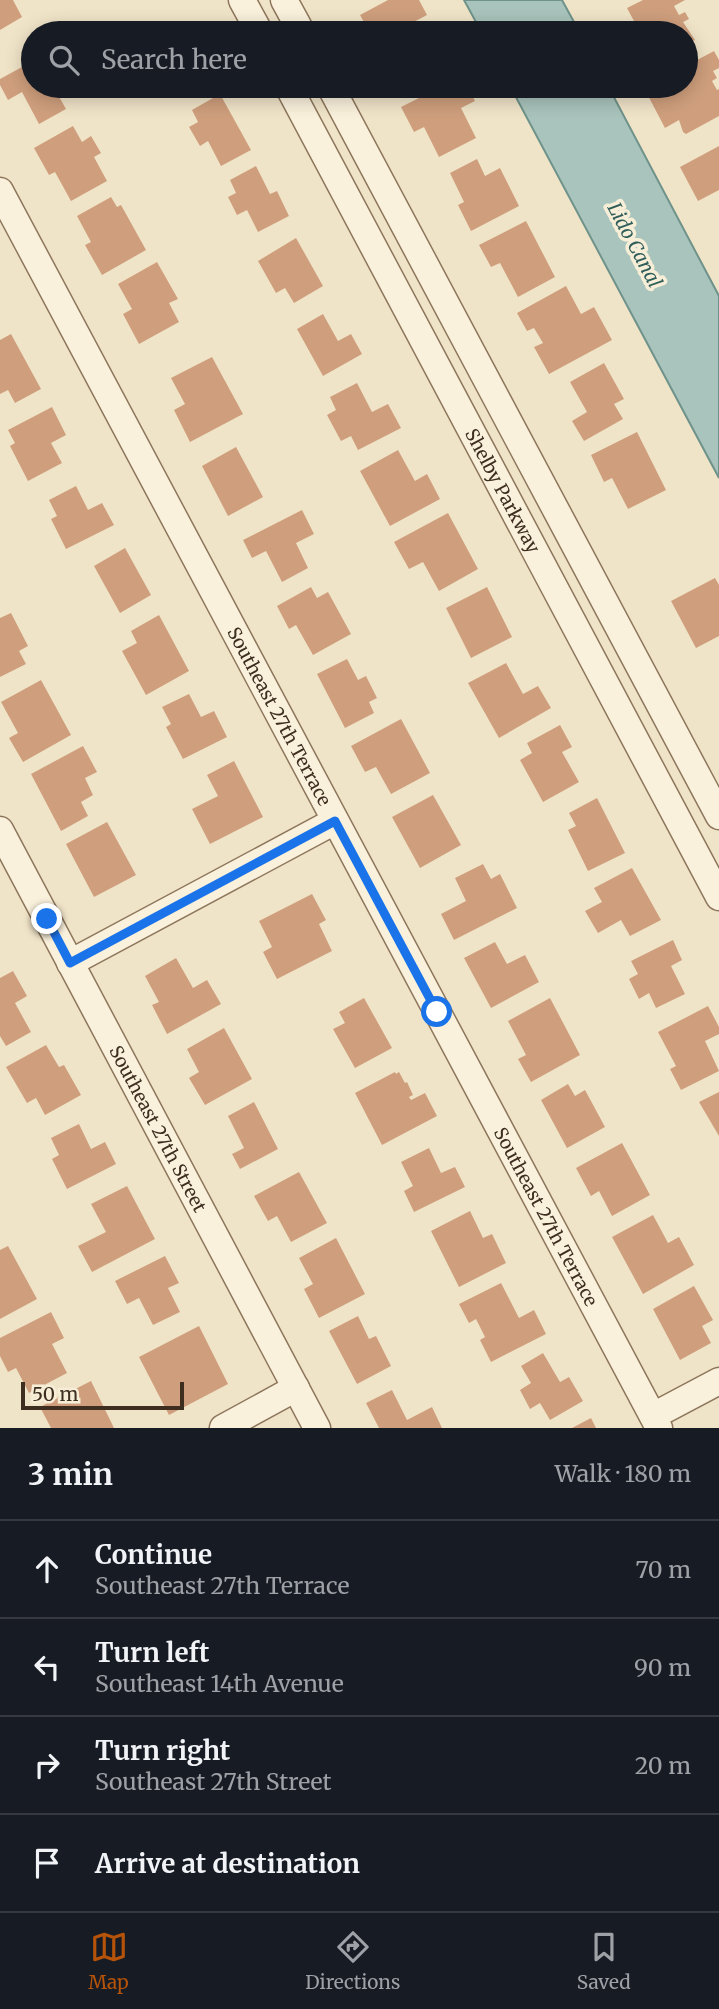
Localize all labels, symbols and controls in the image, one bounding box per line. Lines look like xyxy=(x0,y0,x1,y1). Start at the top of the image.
search box xyxy=(21,21,698,98)
icon: search xyxy=(45,41,83,79)
text: Search here xyxy=(101,43,247,76)
water label: Lido Canal xyxy=(603,198,667,292)
street label: Shelby Parkway xyxy=(460,424,546,557)
street label: Southeast 27th Terrace xyxy=(223,623,337,809)
route end xyxy=(31,903,62,934)
route start xyxy=(421,996,452,1027)
street label: Southeast 27th Street xyxy=(105,1041,212,1216)
street label: Southeast 27th Terrace xyxy=(489,1123,603,1310)
scale bar xyxy=(21,1379,184,1411)
text: 50 m xyxy=(32,1382,78,1406)
text: 3 min xyxy=(28,1455,113,1493)
text: Walk · 180 m xyxy=(555,1459,691,1488)
text: Continue xyxy=(95,1538,212,1571)
icon: ahead xyxy=(28,1550,66,1588)
text: 70 m xyxy=(635,1555,691,1584)
text: Southeast 27th Terrace xyxy=(95,1571,349,1600)
text: Turn left xyxy=(95,1636,209,1669)
icon: left xyxy=(28,1648,66,1686)
text: 90 m xyxy=(634,1653,691,1682)
text: Southeast 14th Avenue xyxy=(95,1669,344,1698)
text: Turn right xyxy=(95,1734,230,1767)
icon: right xyxy=(28,1746,66,1784)
text: 20 m xyxy=(635,1751,691,1780)
text: Southeast 27th Street xyxy=(95,1767,332,1796)
icon: arrive xyxy=(28,1844,66,1882)
text: Arrive at destination xyxy=(95,1847,360,1880)
tab: Map xyxy=(88,1928,129,1994)
tab: Directions xyxy=(305,1928,400,1994)
tab: Saved xyxy=(577,1928,631,1994)

